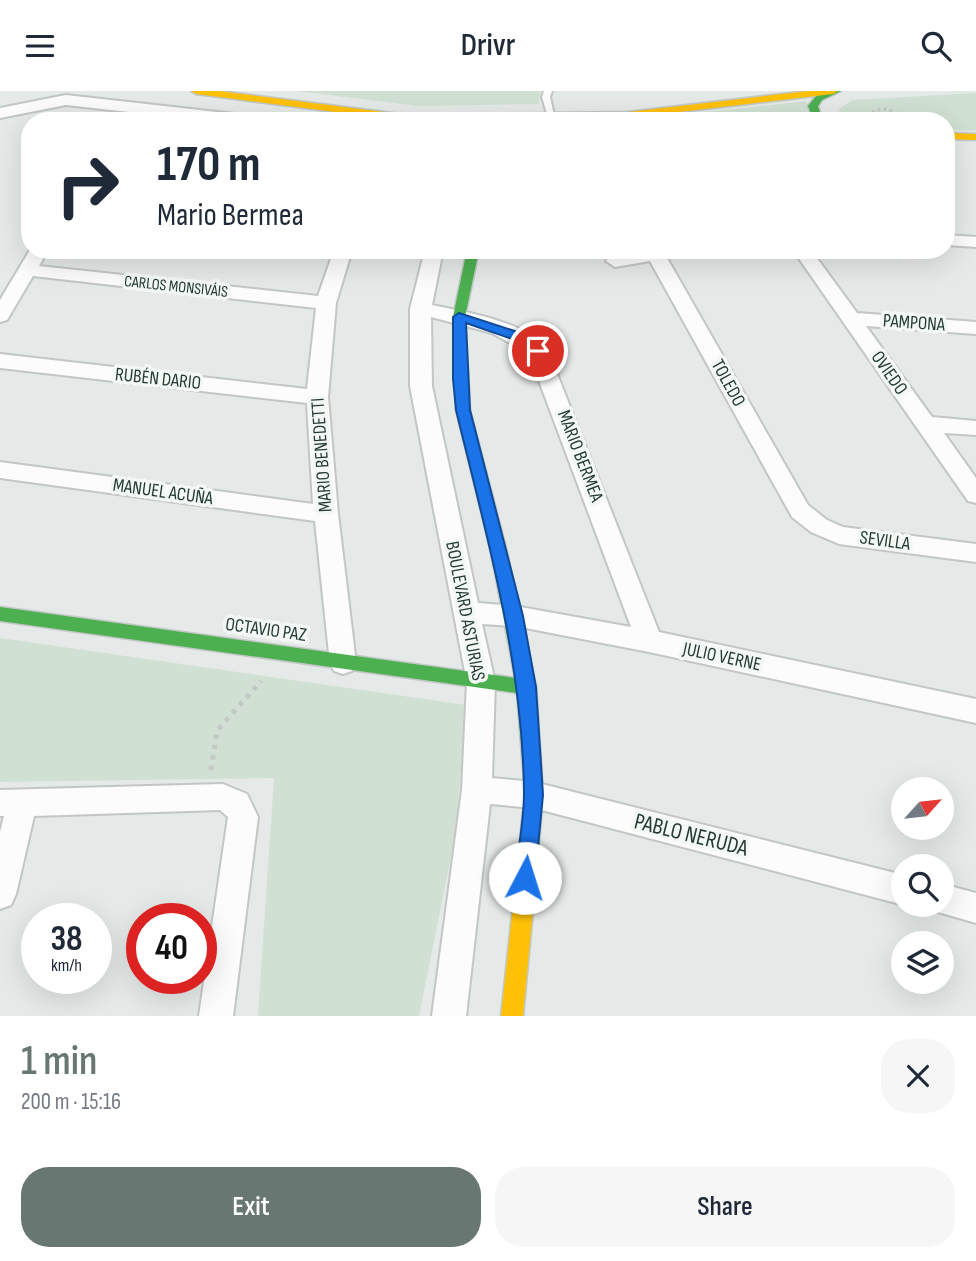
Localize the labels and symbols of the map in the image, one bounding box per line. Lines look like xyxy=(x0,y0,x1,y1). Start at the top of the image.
street label: CARLOS MONSIVÁIS xyxy=(123,272,229,302)
street label: PAMPONA xyxy=(882,309,947,337)
pin xyxy=(508,321,568,381)
street label: OVIEDO xyxy=(866,347,912,399)
street label: TOLEDO xyxy=(706,355,750,411)
street label: RUBÉN DARIO xyxy=(114,363,202,395)
street label: MARIO BENEDETTI xyxy=(307,397,337,513)
street label: MARIO BERMEA xyxy=(552,407,608,506)
street label: MANUEL ACUÑA xyxy=(111,474,215,511)
street label: SEVILLA xyxy=(858,526,913,556)
street label: BOULEVARD ASTURIAS xyxy=(440,539,490,683)
street label: OCTAVIO PAZ xyxy=(224,613,308,647)
street label: JULIO VERNE xyxy=(680,637,763,676)
north arrow xyxy=(891,777,954,840)
street label: PABLO NERUDA xyxy=(631,807,751,863)
position arrow xyxy=(488,841,562,915)
speed limit sign: 40 xyxy=(126,903,217,994)

